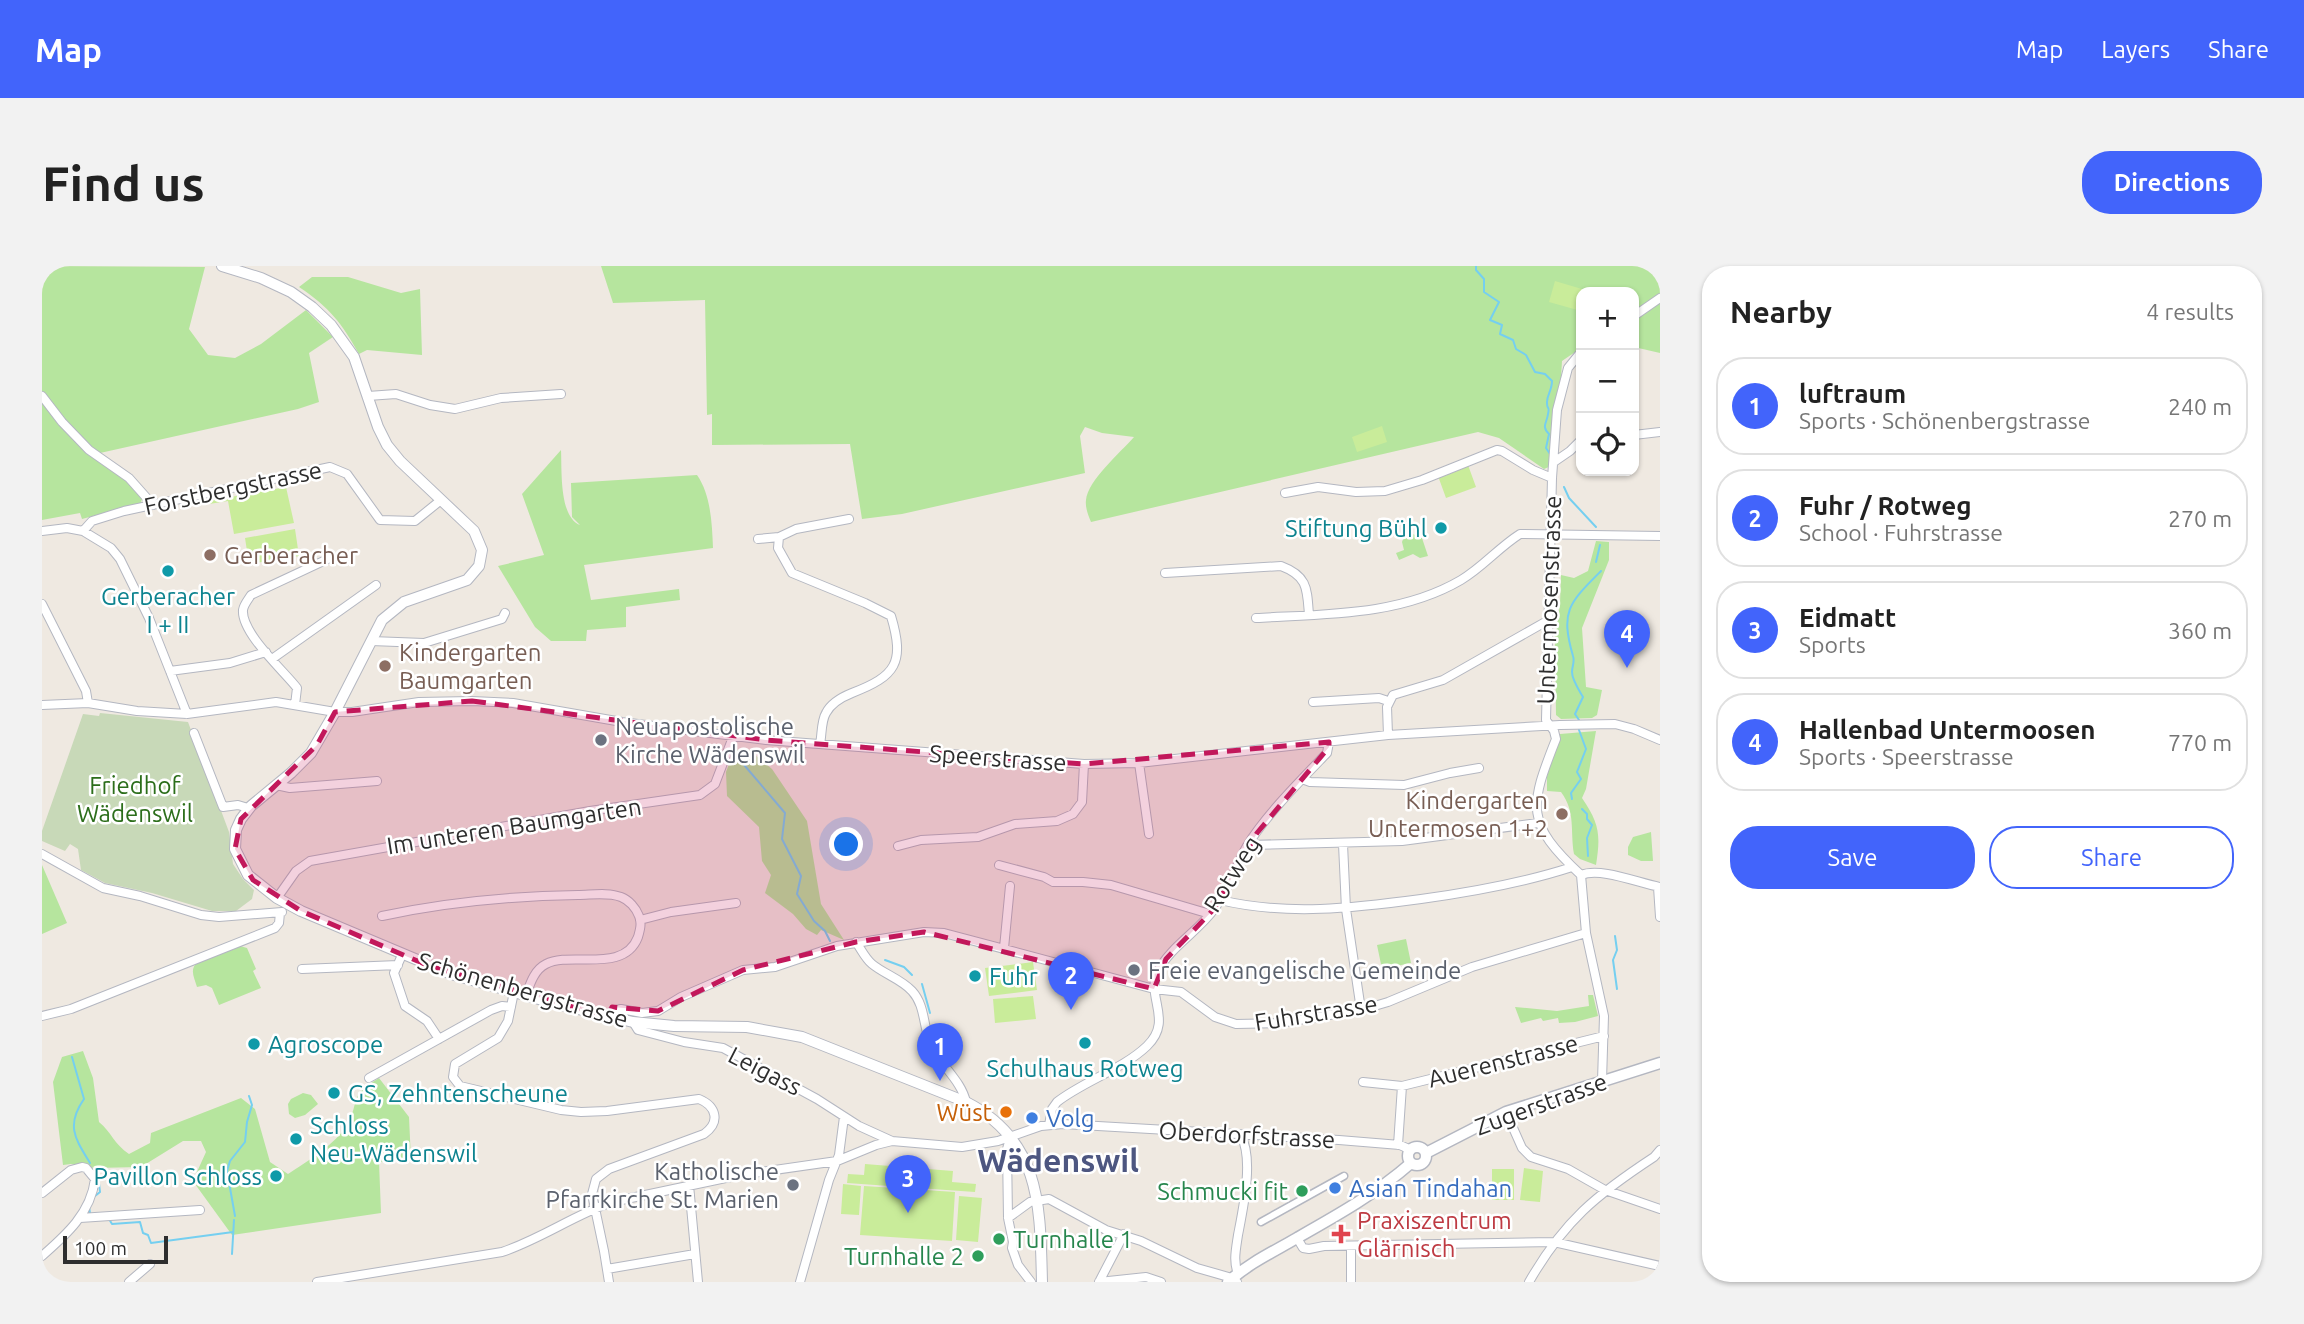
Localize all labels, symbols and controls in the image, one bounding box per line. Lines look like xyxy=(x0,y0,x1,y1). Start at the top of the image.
text: Map xyxy=(35,31,102,68)
text: Map xyxy=(2016,36,2063,63)
text: Layers xyxy=(2101,36,2170,63)
text: Share xyxy=(2208,36,2269,63)
button: Directions xyxy=(2082,151,2262,214)
text: Find us xyxy=(42,155,205,210)
map controls xyxy=(1576,287,1639,476)
button: + xyxy=(1576,287,1639,350)
text: Nearby xyxy=(1730,295,1832,329)
text: 4 results xyxy=(2146,299,2234,324)
button: − xyxy=(1576,350,1639,413)
text: luftraum xyxy=(1799,379,1906,408)
text: 1 xyxy=(1749,394,1761,419)
text: 240 m xyxy=(2168,394,2232,419)
text: Sports · Schönenbergstrasse xyxy=(1799,408,2090,433)
button: locate xyxy=(1576,413,1639,476)
street label: Forstbergstrasse xyxy=(142,456,324,520)
text: Fuhr / Rotweg xyxy=(1799,491,1971,520)
street label: Untermosenstrasse xyxy=(1532,495,1566,705)
text: 2 xyxy=(1749,506,1761,531)
text: 270 m xyxy=(2168,506,2232,531)
place label: Stiftung Bühl xyxy=(1285,515,1427,542)
marker: Stiftung Bühl xyxy=(1433,520,1449,536)
text: School · Fuhrstrasse xyxy=(1799,520,2003,545)
place label: Gerberacher xyxy=(224,542,358,569)
marker: Gerberacher xyxy=(202,547,218,563)
marker: Gerberacher I + II xyxy=(160,563,176,579)
place label: Gerberacher I + II xyxy=(101,583,235,638)
text: Eidmatt xyxy=(1799,603,1896,632)
pin: 4 xyxy=(1604,610,1650,668)
text: 3 xyxy=(1749,618,1761,643)
text: 360 m xyxy=(2168,618,2232,643)
text: Sports xyxy=(1799,632,1866,657)
place label: Kindergarten Baumgarten xyxy=(399,639,542,694)
marker: Kindergarten Baumgarten xyxy=(377,658,393,674)
place label: Neuapostolische Kirche Wädenswil xyxy=(615,713,805,768)
text: Hallenbad Untermoosen xyxy=(1799,715,2095,744)
text: 4 xyxy=(1749,730,1761,755)
text: 770 m xyxy=(2168,730,2232,755)
marker: Neuapostolische Kirche Wädenswil xyxy=(593,732,609,748)
street label: Speerstrasse xyxy=(928,740,1068,776)
text: Sports · Speerstrasse xyxy=(1799,744,2014,769)
park label: Friedhof Wädenswil xyxy=(77,772,193,827)
place label: Kindergarten Untermosen 1+2 xyxy=(1368,787,1548,842)
street label: Im unteren Baumgarten xyxy=(385,793,643,859)
marker: Kindergarten Untermosen 1+2 xyxy=(1554,806,1570,822)
button: Save xyxy=(1730,826,1975,889)
button: Share xyxy=(1989,826,2234,889)
your location xyxy=(829,827,863,861)
street label: Rotweg xyxy=(1198,831,1266,917)
street label: Schönenbergstrasse xyxy=(415,947,631,1033)
pin: 2 xyxy=(1048,952,1094,1010)
place label: Freie evangelische Gemeinde xyxy=(1148,957,1461,984)
marker: Freie evangelische Gemeinde xyxy=(1126,962,1142,978)
place label: Fuhr xyxy=(989,963,1038,990)
marker: Fuhr xyxy=(967,968,983,984)
street label: Fuhrstrasse xyxy=(1253,990,1379,1036)
pin: 1 xyxy=(917,1023,963,1081)
street label: Auerenstrasse xyxy=(1425,1029,1581,1093)
place label: Agroscope xyxy=(268,1031,383,1058)
marker: Schulhaus Rotweg xyxy=(1077,1035,1093,1051)
marker: Agroscope xyxy=(246,1036,262,1052)
street label: Leigass xyxy=(724,1041,806,1101)
place label: Schulhaus Rotweg xyxy=(986,1055,1184,1082)
street label: Zugerstrasse xyxy=(1471,1068,1611,1140)
place label: GS, Zehntenscheune xyxy=(348,1080,568,1107)
marker: GS, Zehntenscheune xyxy=(326,1085,342,1101)
place label: Wüst xyxy=(936,1099,993,1126)
marker: Wüst xyxy=(998,1104,1014,1120)
place label: Volg xyxy=(1046,1105,1095,1132)
marker: Volg xyxy=(1024,1110,1040,1126)
place label: Schloss Neu-Wädenswil xyxy=(310,1112,477,1167)
street label: Oberdorfstrasse xyxy=(1158,1117,1336,1153)
marker: Schloss Neu-Wädenswil xyxy=(288,1131,304,1147)
district label: Wädenswil xyxy=(977,1142,1139,1178)
pin: 3 xyxy=(885,1155,931,1213)
place label: Katholische Pfarrkirche St. Marien xyxy=(546,1158,779,1213)
place label: Pavillon Schloss xyxy=(94,1163,262,1190)
marker: Pavillon Schloss xyxy=(268,1168,284,1184)
place label: Asian Tindahan xyxy=(1349,1175,1512,1202)
marker: Katholische Pfarrkirche St. Marien xyxy=(785,1177,801,1193)
place label: Schmucki fit xyxy=(1157,1178,1289,1205)
marker: Asian Tindahan xyxy=(1327,1180,1343,1196)
marker: Schmucki fit xyxy=(1294,1183,1310,1199)
place label: Praxiszentrum Glärnisch xyxy=(1357,1207,1512,1262)
marker: Praxiszentrum Glärnisch xyxy=(1331,1224,1351,1244)
place label: Turnhalle 1 xyxy=(1013,1226,1133,1253)
marker: Turnhalle 1 xyxy=(991,1231,1007,1247)
scale bar xyxy=(63,1233,168,1265)
text: 100 m xyxy=(74,1237,127,1259)
place label: Turnhalle 2 xyxy=(844,1243,964,1270)
marker: Turnhalle 2 xyxy=(970,1248,986,1264)

